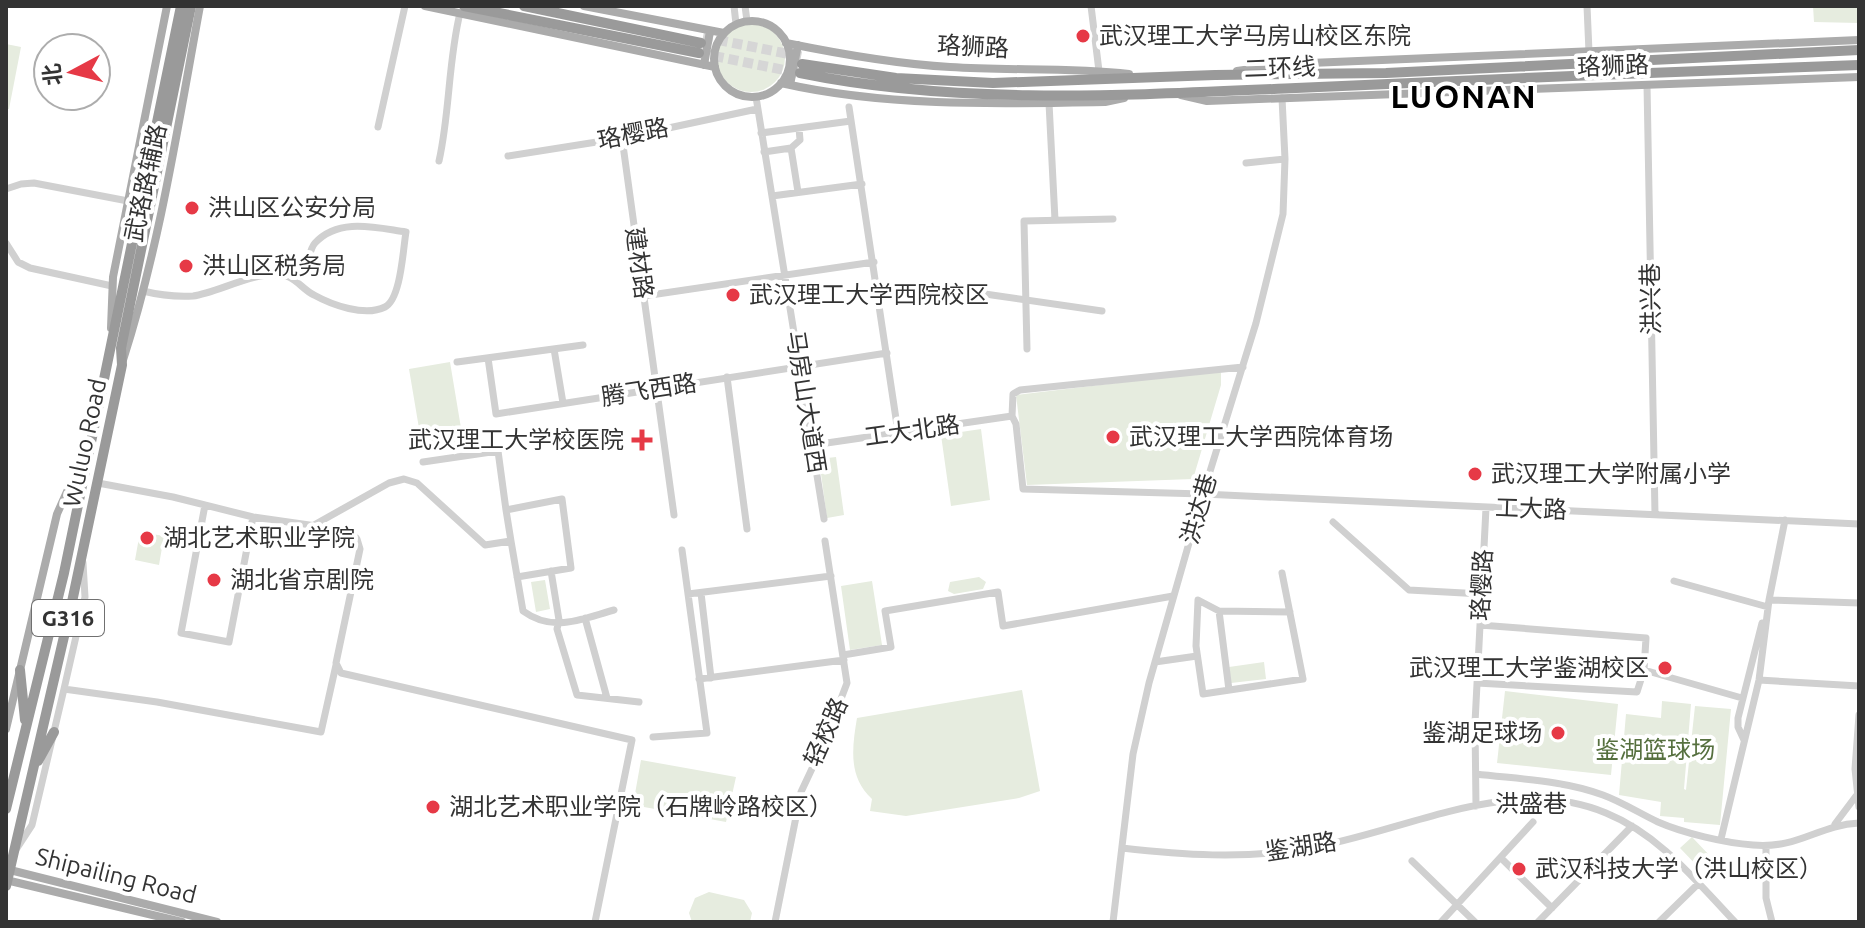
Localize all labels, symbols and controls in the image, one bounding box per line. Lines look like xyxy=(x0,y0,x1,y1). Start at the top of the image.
place label: 武汉理工大学马房山校区东院 xyxy=(1099,22,1411,49)
marker: 武汉理工大学马房山校区东院 xyxy=(1074,27,1092,45)
street label: 珞狮路 xyxy=(936,31,1010,62)
north arrow xyxy=(32,32,112,112)
street label: 珞狮路 xyxy=(1577,51,1649,80)
street label: 二环线 xyxy=(1244,53,1316,82)
text: 北 xyxy=(38,62,65,87)
district label: LUONAN xyxy=(1390,78,1538,114)
street label: 珞樱路 xyxy=(595,113,671,154)
street label: 武珞路辅路 xyxy=(120,121,171,244)
place label: 洪山区公安分局 xyxy=(208,194,376,221)
marker: 洪山区公安分局 xyxy=(183,199,201,217)
street label: 建材路 xyxy=(621,225,658,300)
place label: 洪山区税务局 xyxy=(202,252,346,279)
marker: 洪山区税务局 xyxy=(177,257,195,275)
street label: 洪兴巷 xyxy=(1636,263,1665,335)
place label: 武汉理工大学西院校区 xyxy=(749,281,989,308)
marker: 武汉理工大学西院校区 xyxy=(724,286,742,304)
street label: 马房山大道西 xyxy=(782,329,831,475)
street label: 腾飞西路 xyxy=(599,369,698,410)
street label: Wuluo Road xyxy=(58,376,111,510)
street label: 工大北路 xyxy=(863,410,961,451)
place label: 武汉理工大学西院体育场 xyxy=(1129,423,1393,450)
place label: 武汉理工大学校医院 xyxy=(408,426,624,453)
marker: 武汉理工大学西院体育场 xyxy=(1104,428,1122,446)
marker: 武汉理工大学校医院 xyxy=(631,429,653,451)
place label: 武汉理工大学附属小学 xyxy=(1491,460,1731,487)
marker: 武汉理工大学附属小学 xyxy=(1466,465,1484,483)
street label: 洪达巷 xyxy=(1176,471,1221,547)
street label: 工大路 xyxy=(1495,494,1567,523)
place label: 湖北艺术职业学院 xyxy=(163,524,355,551)
marker: 湖北艺术职业学院 xyxy=(138,529,156,547)
street label: 珞樱路 xyxy=(1466,548,1497,622)
place label: 湖北省京剧院 xyxy=(230,566,374,593)
marker: 湖北省京剧院 xyxy=(205,571,223,589)
road number: G316 xyxy=(32,600,104,636)
place label: 武汉理工大学鉴湖校区 xyxy=(1409,654,1649,681)
marker: 武汉理工大学鉴湖校区 xyxy=(1656,659,1674,677)
street label: 轻校路 xyxy=(799,693,853,770)
place label: 鉴湖足球场 xyxy=(1422,719,1542,746)
marker: 鉴湖足球场 xyxy=(1549,724,1567,742)
park label: 鉴湖篮球场 xyxy=(1595,736,1715,763)
street label: 洪盛巷 xyxy=(1495,790,1567,817)
place label: 湖北艺术职业学院（石牌岭路校区） xyxy=(449,793,833,820)
marker: 湖北艺术职业学院（石牌岭路校区） xyxy=(424,798,442,816)
street label: 鉴湖路 xyxy=(1263,828,1339,865)
street label: Shipailing Road xyxy=(33,842,199,909)
place label: 武汉科技大学（洪山校区） xyxy=(1535,855,1823,882)
marker: 武汉科技大学（洪山校区） xyxy=(1510,860,1528,878)

